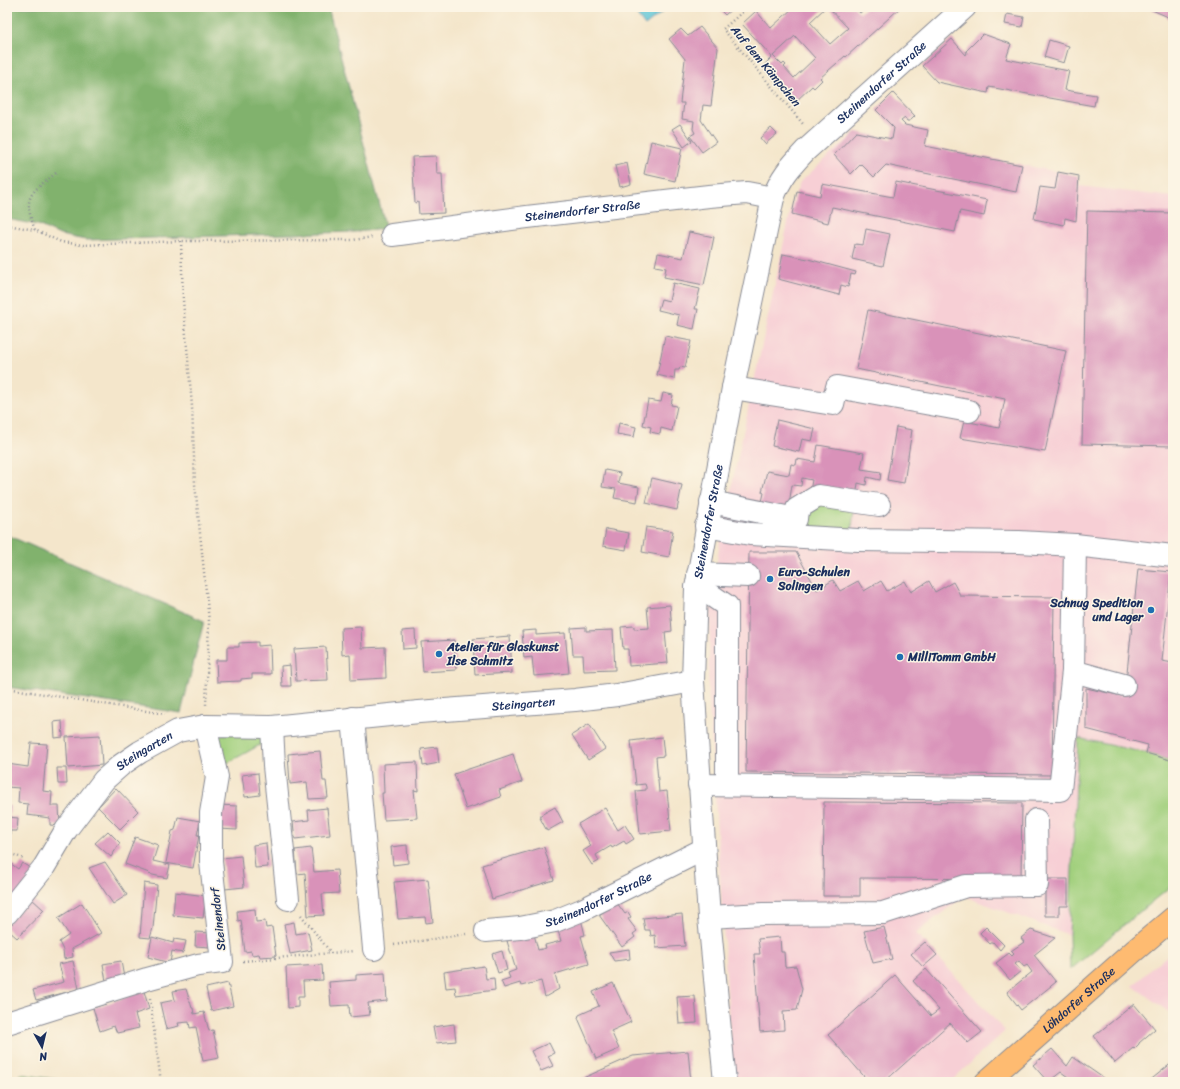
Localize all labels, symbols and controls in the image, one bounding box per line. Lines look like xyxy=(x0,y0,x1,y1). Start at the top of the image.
street label: Auf dem Kämpchen xyxy=(724,19,807,112)
street label: Steinendorfer Straße xyxy=(831,35,932,129)
street label: Steinendorfer Straße xyxy=(524,193,641,228)
street label: Steinendorfer Straße xyxy=(687,462,730,581)
place label: Euro-Schulen Solingen xyxy=(777,561,851,597)
marker: Euro-Schulen Solingen xyxy=(765,574,775,584)
place label: Schnug Spedition und Lager xyxy=(1049,592,1144,628)
marker: Schnug Spedition und Lager xyxy=(1146,605,1156,615)
place label: Atelier für Glaskunst Ilse Schmitz xyxy=(446,636,560,672)
place label: MilliTomm GmbH xyxy=(907,646,996,668)
marker: Atelier für Glaskunst Ilse Schmitz xyxy=(434,649,444,659)
marker: MilliTomm GmbH xyxy=(895,652,905,662)
street label: Steingarten xyxy=(491,691,557,717)
street label: Steingarten xyxy=(110,725,177,776)
street label: Steinendorfer Straße xyxy=(543,866,656,934)
street label: Steinendorf xyxy=(204,884,232,952)
street label: Löhdorfer Straße xyxy=(1037,961,1121,1039)
north arrow xyxy=(22,1027,62,1067)
text: N xyxy=(38,1046,49,1066)

